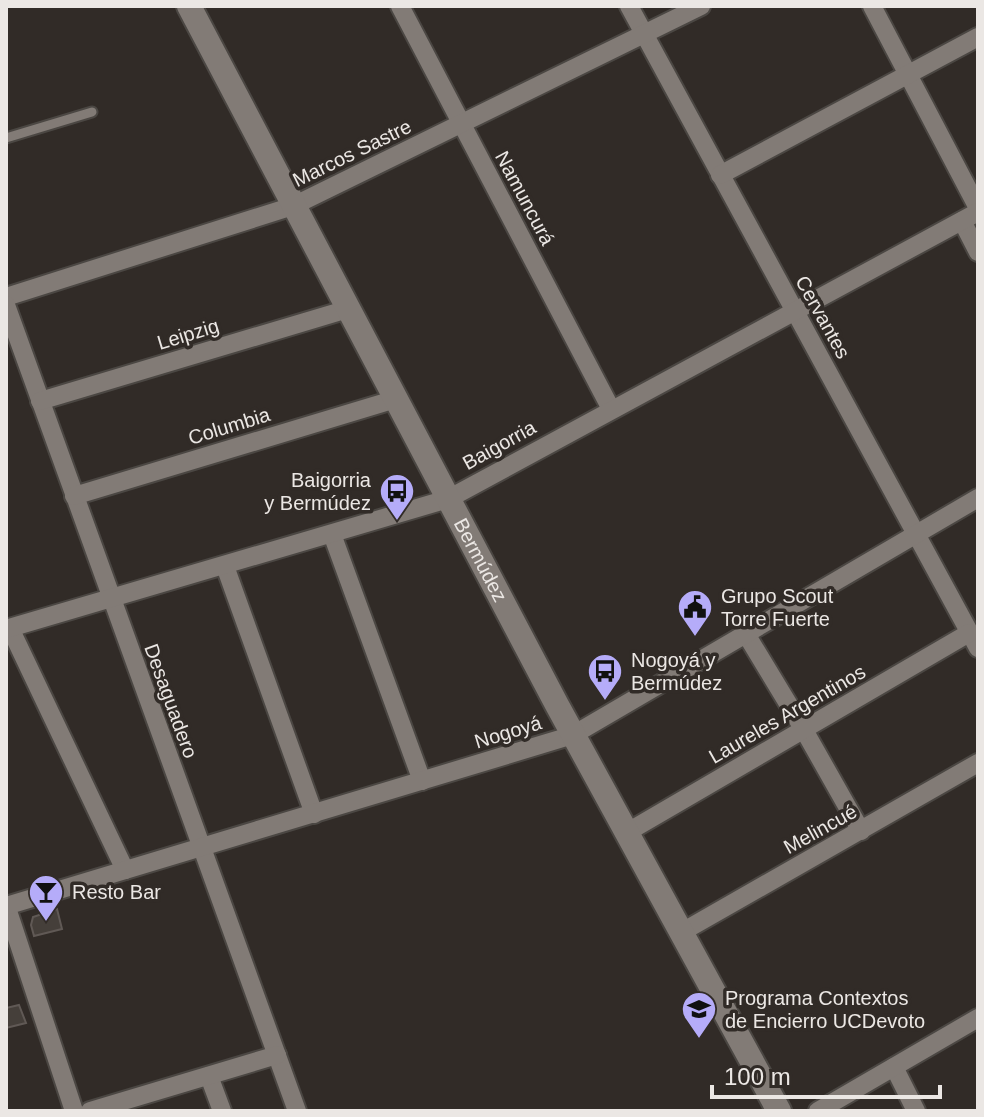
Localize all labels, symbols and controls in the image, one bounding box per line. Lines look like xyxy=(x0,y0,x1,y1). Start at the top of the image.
street label: Marcos Sastre xyxy=(289,115,415,191)
street label: Namuncurá xyxy=(491,147,559,250)
street label: Cervantes xyxy=(791,272,855,362)
street label: Leipzig xyxy=(154,314,222,354)
street label: Columbia xyxy=(185,403,273,449)
street label: Baigorria xyxy=(459,416,540,474)
place label: Baigorria y Bermúdez xyxy=(264,469,372,514)
bus stop icon: Baigorria y Bermúdez xyxy=(378,472,416,522)
street label: Bermúdez xyxy=(450,514,512,605)
place label: Grupo Scout Torre Fuerte xyxy=(721,585,834,630)
public building icon: Grupo Scout Torre Fuerte xyxy=(676,588,714,638)
street label: Desaguadero xyxy=(140,641,202,761)
place label: Nogoyá y Bermúdez xyxy=(631,649,722,694)
bus stop icon: Nogoyá y Bermúdez xyxy=(586,652,624,702)
street label: Laureles Argentinos xyxy=(705,660,869,768)
street label: Nogoyá xyxy=(472,711,545,753)
street label: Melincué xyxy=(780,800,860,858)
bar icon: Resto Bar xyxy=(27,873,65,923)
place label: Resto Bar xyxy=(72,881,161,903)
place label: Programa Contextos de Encierro UCDevoto xyxy=(725,987,925,1032)
school or university icon: Programa Contextos de Encierro UCDevoto xyxy=(680,990,718,1040)
scale bar xyxy=(712,1049,940,1099)
text: 100 m xyxy=(724,1063,791,1090)

